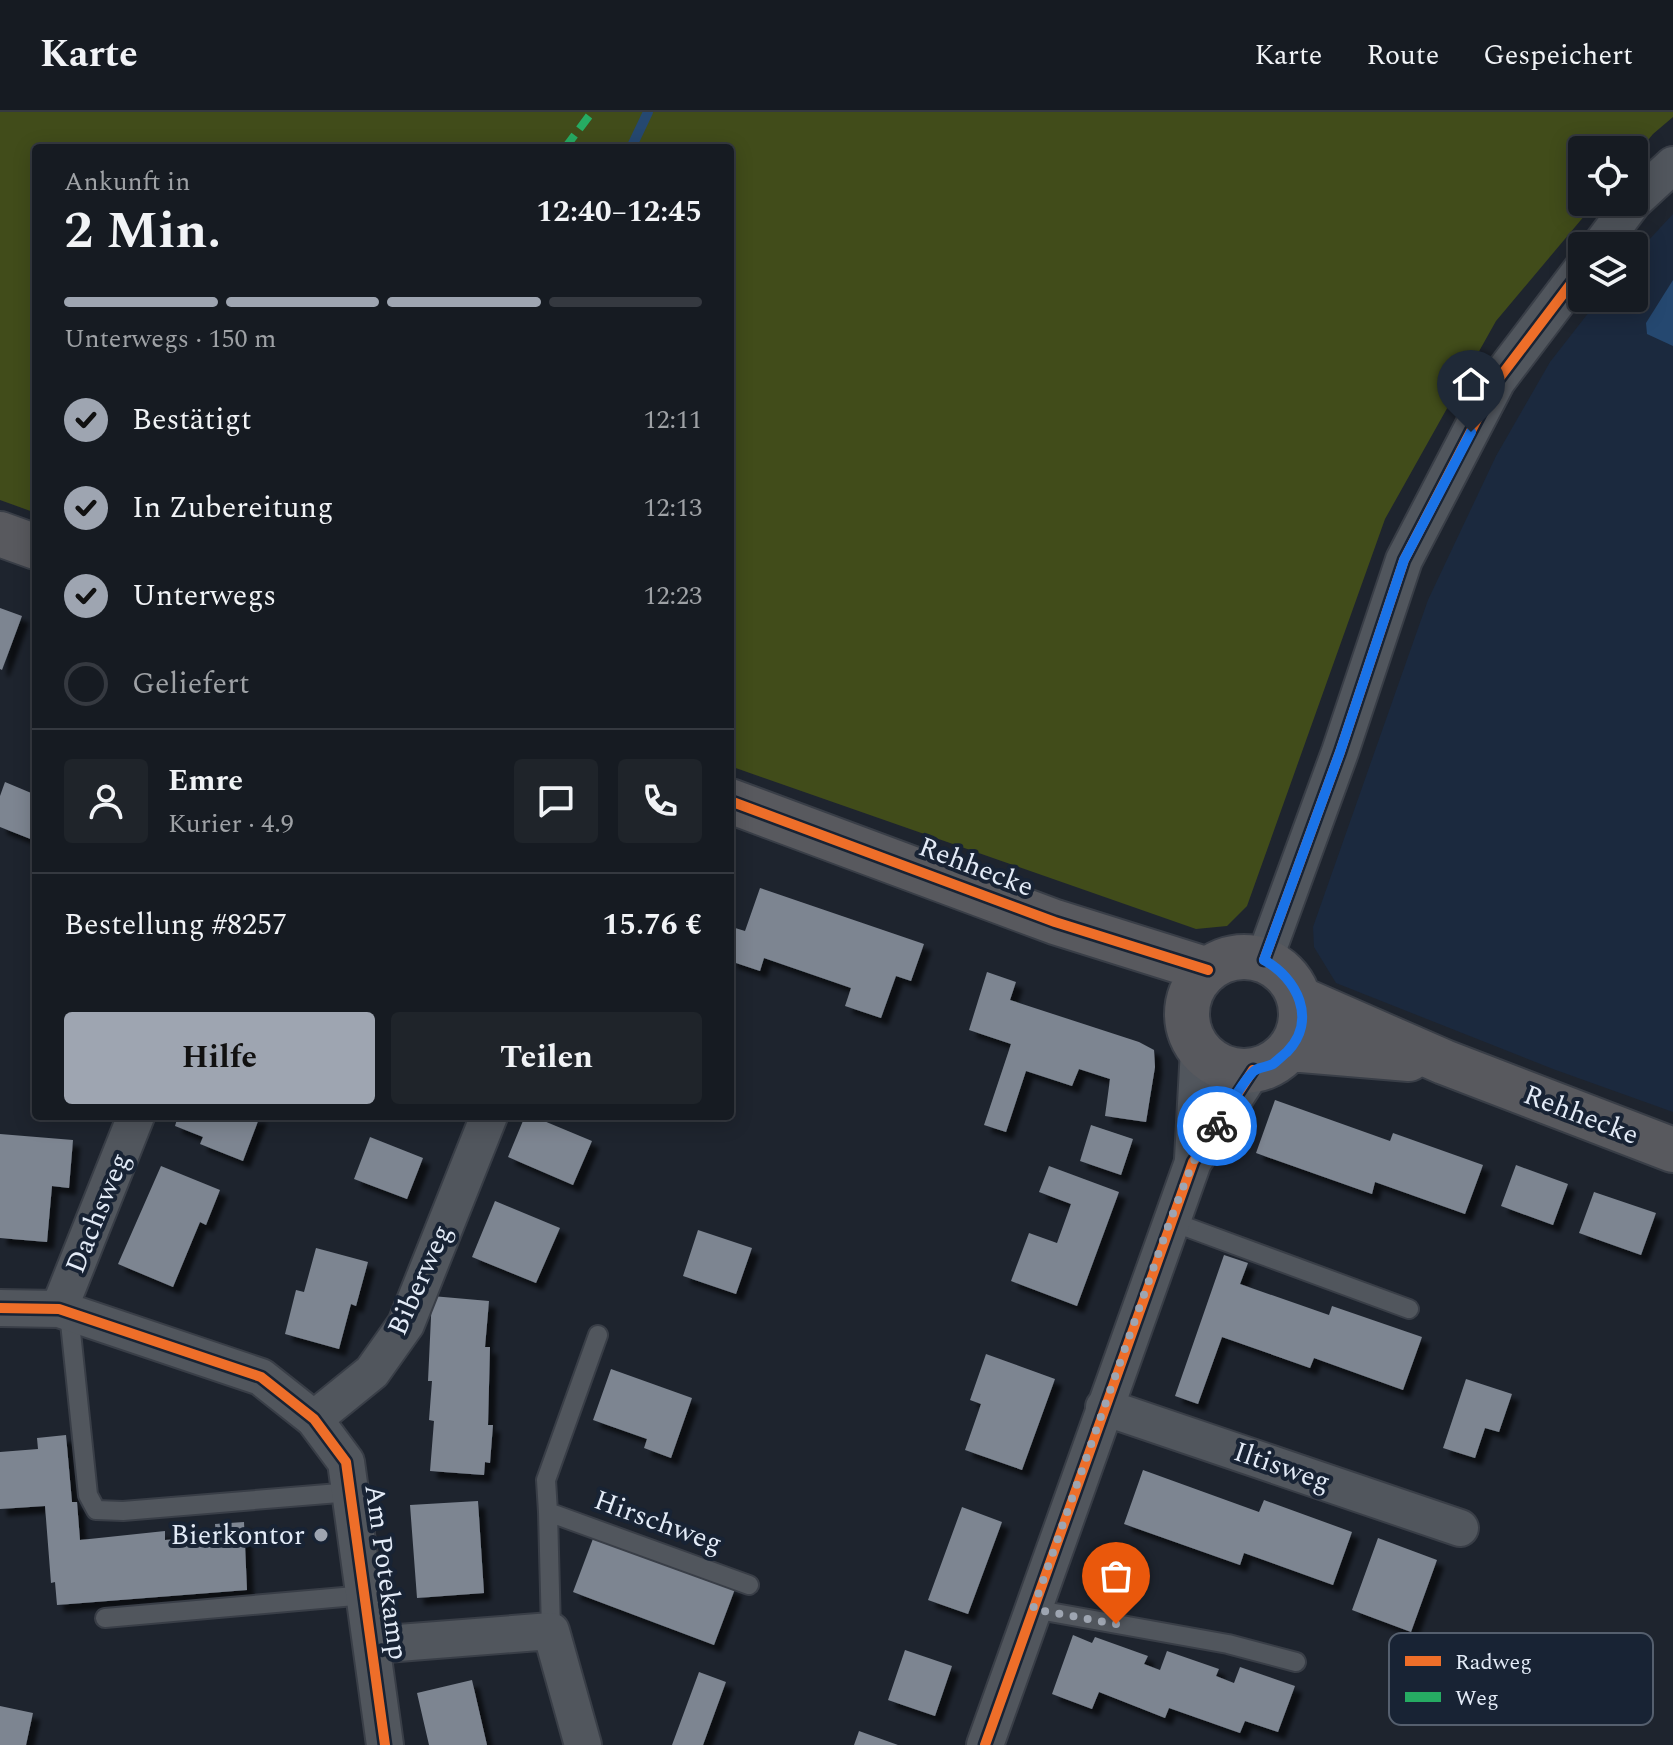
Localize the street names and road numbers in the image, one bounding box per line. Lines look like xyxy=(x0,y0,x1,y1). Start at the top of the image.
street label: Rehhecke xyxy=(912,825,1040,909)
street label: Rehhecke xyxy=(1517,1073,1645,1157)
street label: Dachsweg xyxy=(54,1146,142,1280)
street label: Biberweg xyxy=(376,1218,464,1342)
street label: Iltisweg xyxy=(1228,1430,1336,1504)
street label: Hirschweg xyxy=(588,1479,728,1565)
street label: Am Potekamp xyxy=(352,1481,420,1663)

